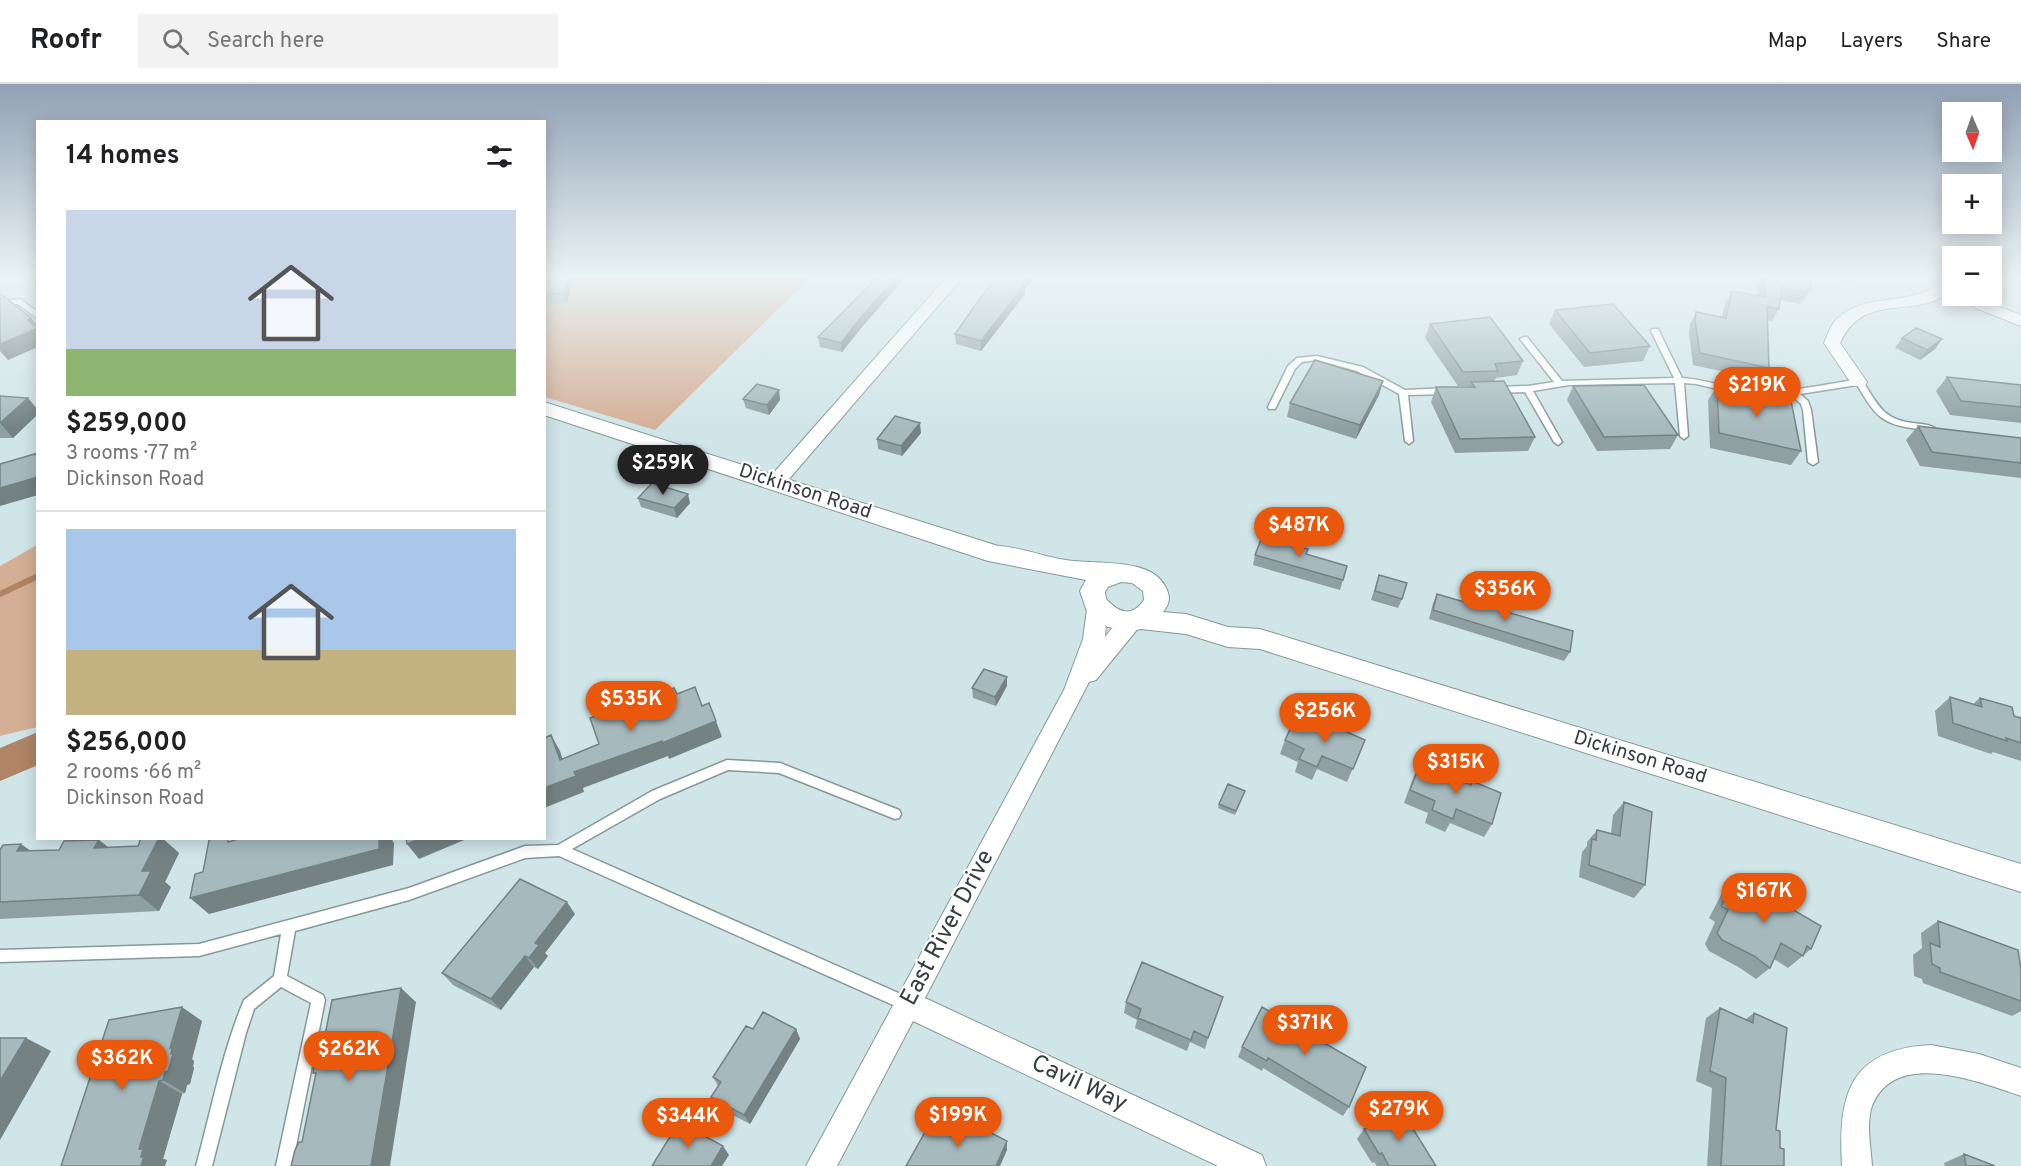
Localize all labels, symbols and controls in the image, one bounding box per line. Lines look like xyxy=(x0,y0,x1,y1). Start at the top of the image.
search box xyxy=(138,14,558,68)
text: Roofr xyxy=(30,23,102,59)
icon: search xyxy=(159,25,192,58)
text: Search here xyxy=(207,28,324,55)
text: Map xyxy=(1768,28,1807,55)
text: Layers xyxy=(1840,28,1903,55)
text: Share xyxy=(1936,28,1991,55)
north arrow xyxy=(1942,102,2002,162)
map controls xyxy=(1942,102,2002,306)
text: 14 homes xyxy=(66,140,180,173)
icon: filters xyxy=(483,140,516,173)
button: + xyxy=(1942,174,2002,234)
button: − xyxy=(1942,246,2002,306)
icon: home xyxy=(237,249,345,357)
pin: $219K xyxy=(1715,367,1799,418)
text: $219K xyxy=(1728,373,1786,399)
text: $259,000 xyxy=(66,408,187,441)
text: 3 rooms · 77 m² xyxy=(66,441,197,467)
pin: $259K xyxy=(621,445,705,496)
text: $259K xyxy=(632,451,694,477)
street label: Dickinson Road xyxy=(735,458,875,526)
text: Dickinson Road xyxy=(66,467,204,493)
pin: $487K xyxy=(1257,507,1341,558)
text: $487K xyxy=(1268,513,1330,539)
icon: home xyxy=(237,568,345,676)
pin: $356K xyxy=(1463,571,1547,622)
text: $356K xyxy=(1474,577,1536,603)
pin: $535K xyxy=(589,681,673,732)
text: $535K xyxy=(600,687,662,713)
pin: $256K xyxy=(1283,693,1367,744)
text: $256K xyxy=(1294,699,1356,725)
street label: Dickinson Road xyxy=(1570,725,1710,791)
text: $256,000 xyxy=(66,727,187,760)
pin: $315K xyxy=(1414,744,1498,795)
text: $315K xyxy=(1427,750,1485,776)
text: 2 rooms · 66 m² xyxy=(66,760,201,786)
text: Dickinson Road xyxy=(66,786,204,812)
street label: East River Drive xyxy=(894,845,1002,1011)
pin: $167K xyxy=(1722,873,1806,924)
text: $167K xyxy=(1735,879,1793,905)
pin: $371K xyxy=(1263,1005,1347,1056)
text: $371K xyxy=(1277,1011,1333,1037)
pin: $262K xyxy=(307,1031,391,1082)
text: $262K xyxy=(318,1037,380,1063)
pin: $362K xyxy=(80,1040,164,1091)
text: $362K xyxy=(91,1046,153,1072)
street label: Cavil Way xyxy=(1026,1049,1132,1119)
pin: $279K xyxy=(1357,1091,1441,1142)
pin: $199K xyxy=(916,1097,1000,1148)
text: $279K xyxy=(1368,1097,1430,1123)
pin: $344K xyxy=(646,1098,730,1149)
text: $199K xyxy=(929,1103,987,1129)
text: $344K xyxy=(656,1104,720,1130)

